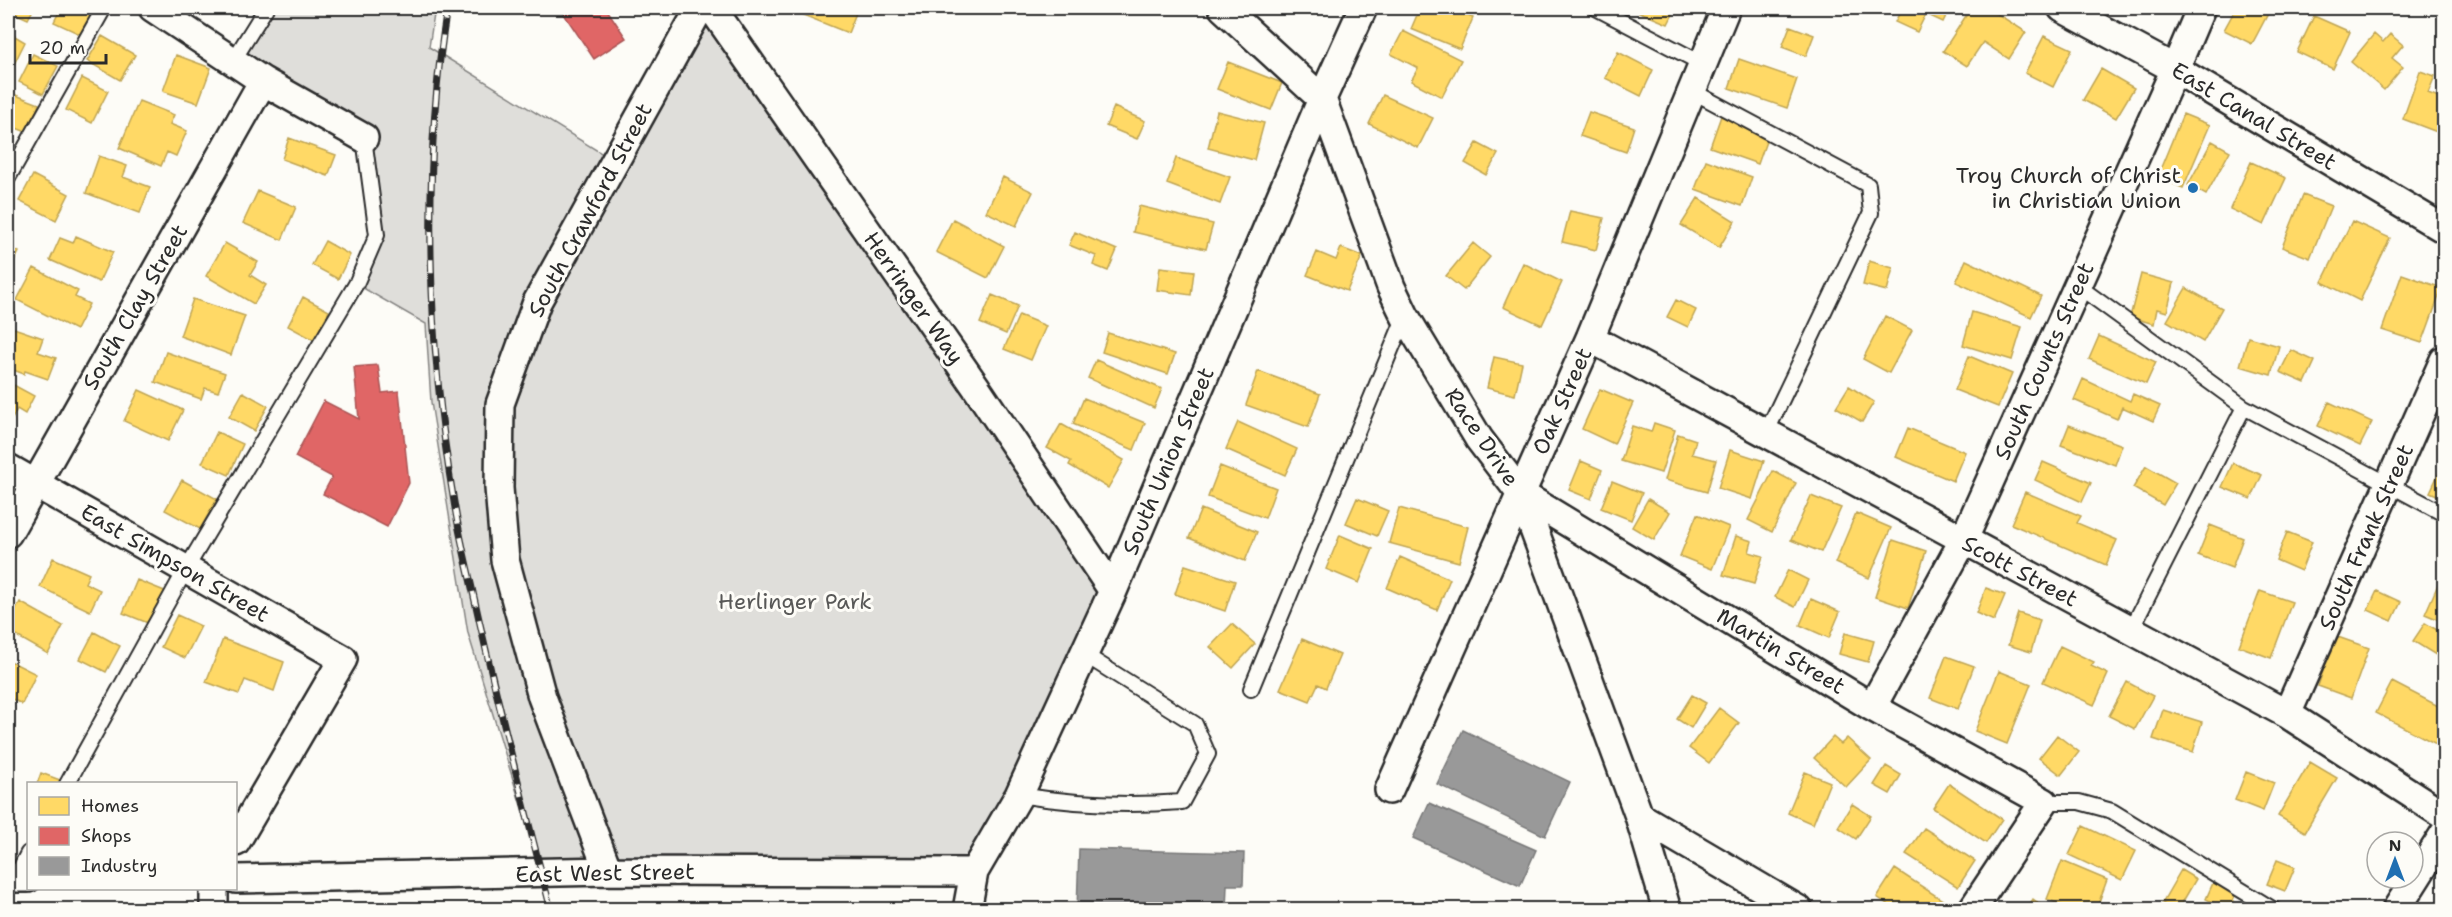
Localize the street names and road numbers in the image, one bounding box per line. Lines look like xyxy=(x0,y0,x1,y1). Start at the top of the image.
street label: East Canal Street xyxy=(2166,55,2342,177)
street label: South Crawford Street xyxy=(521,98,659,322)
street label: South Clay Street xyxy=(76,219,194,395)
street label: Herringer Way xyxy=(857,226,971,370)
street label: South Counts Street xyxy=(1987,258,2101,464)
street label: Oak Street xyxy=(1526,343,1598,459)
street label: South Union Street xyxy=(1115,363,1221,559)
street label: Race Drive xyxy=(1438,382,1526,492)
street label: South Frank Street xyxy=(2312,439,2420,635)
street label: East Simpson Street xyxy=(75,497,275,629)
street label: Scott Street xyxy=(1957,528,2083,614)
street label: Martin Street xyxy=(1711,601,1851,701)
street label: East West Street xyxy=(515,857,695,889)

